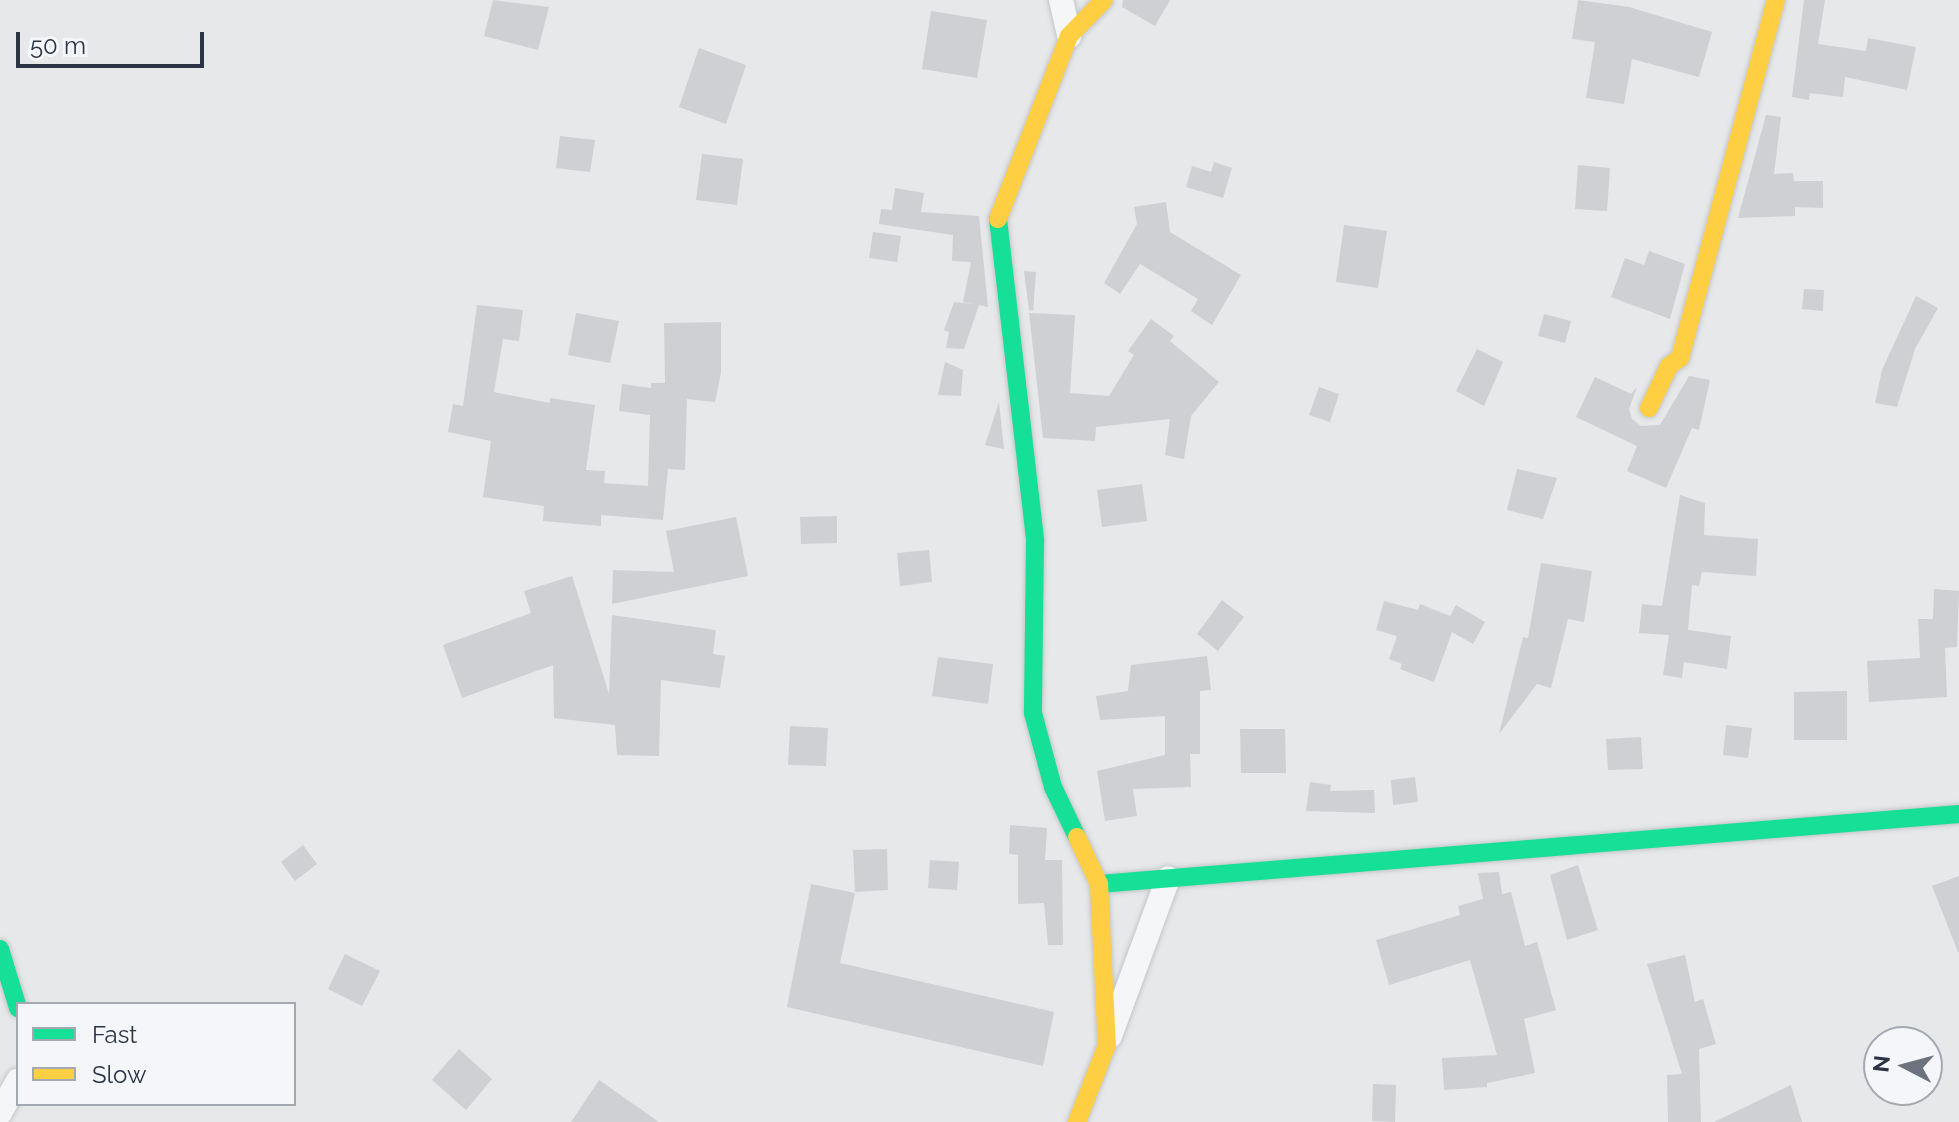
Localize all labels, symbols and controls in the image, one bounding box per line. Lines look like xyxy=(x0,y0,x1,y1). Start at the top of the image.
scale bar xyxy=(20,16,208,66)
text: 50 m xyxy=(30,31,86,60)
legend xyxy=(16,1002,296,1106)
text: Fast xyxy=(92,1020,137,1049)
north arrow xyxy=(1863,1026,1943,1106)
text: N xyxy=(1867,1054,1895,1073)
text: Slow xyxy=(92,1060,146,1089)

